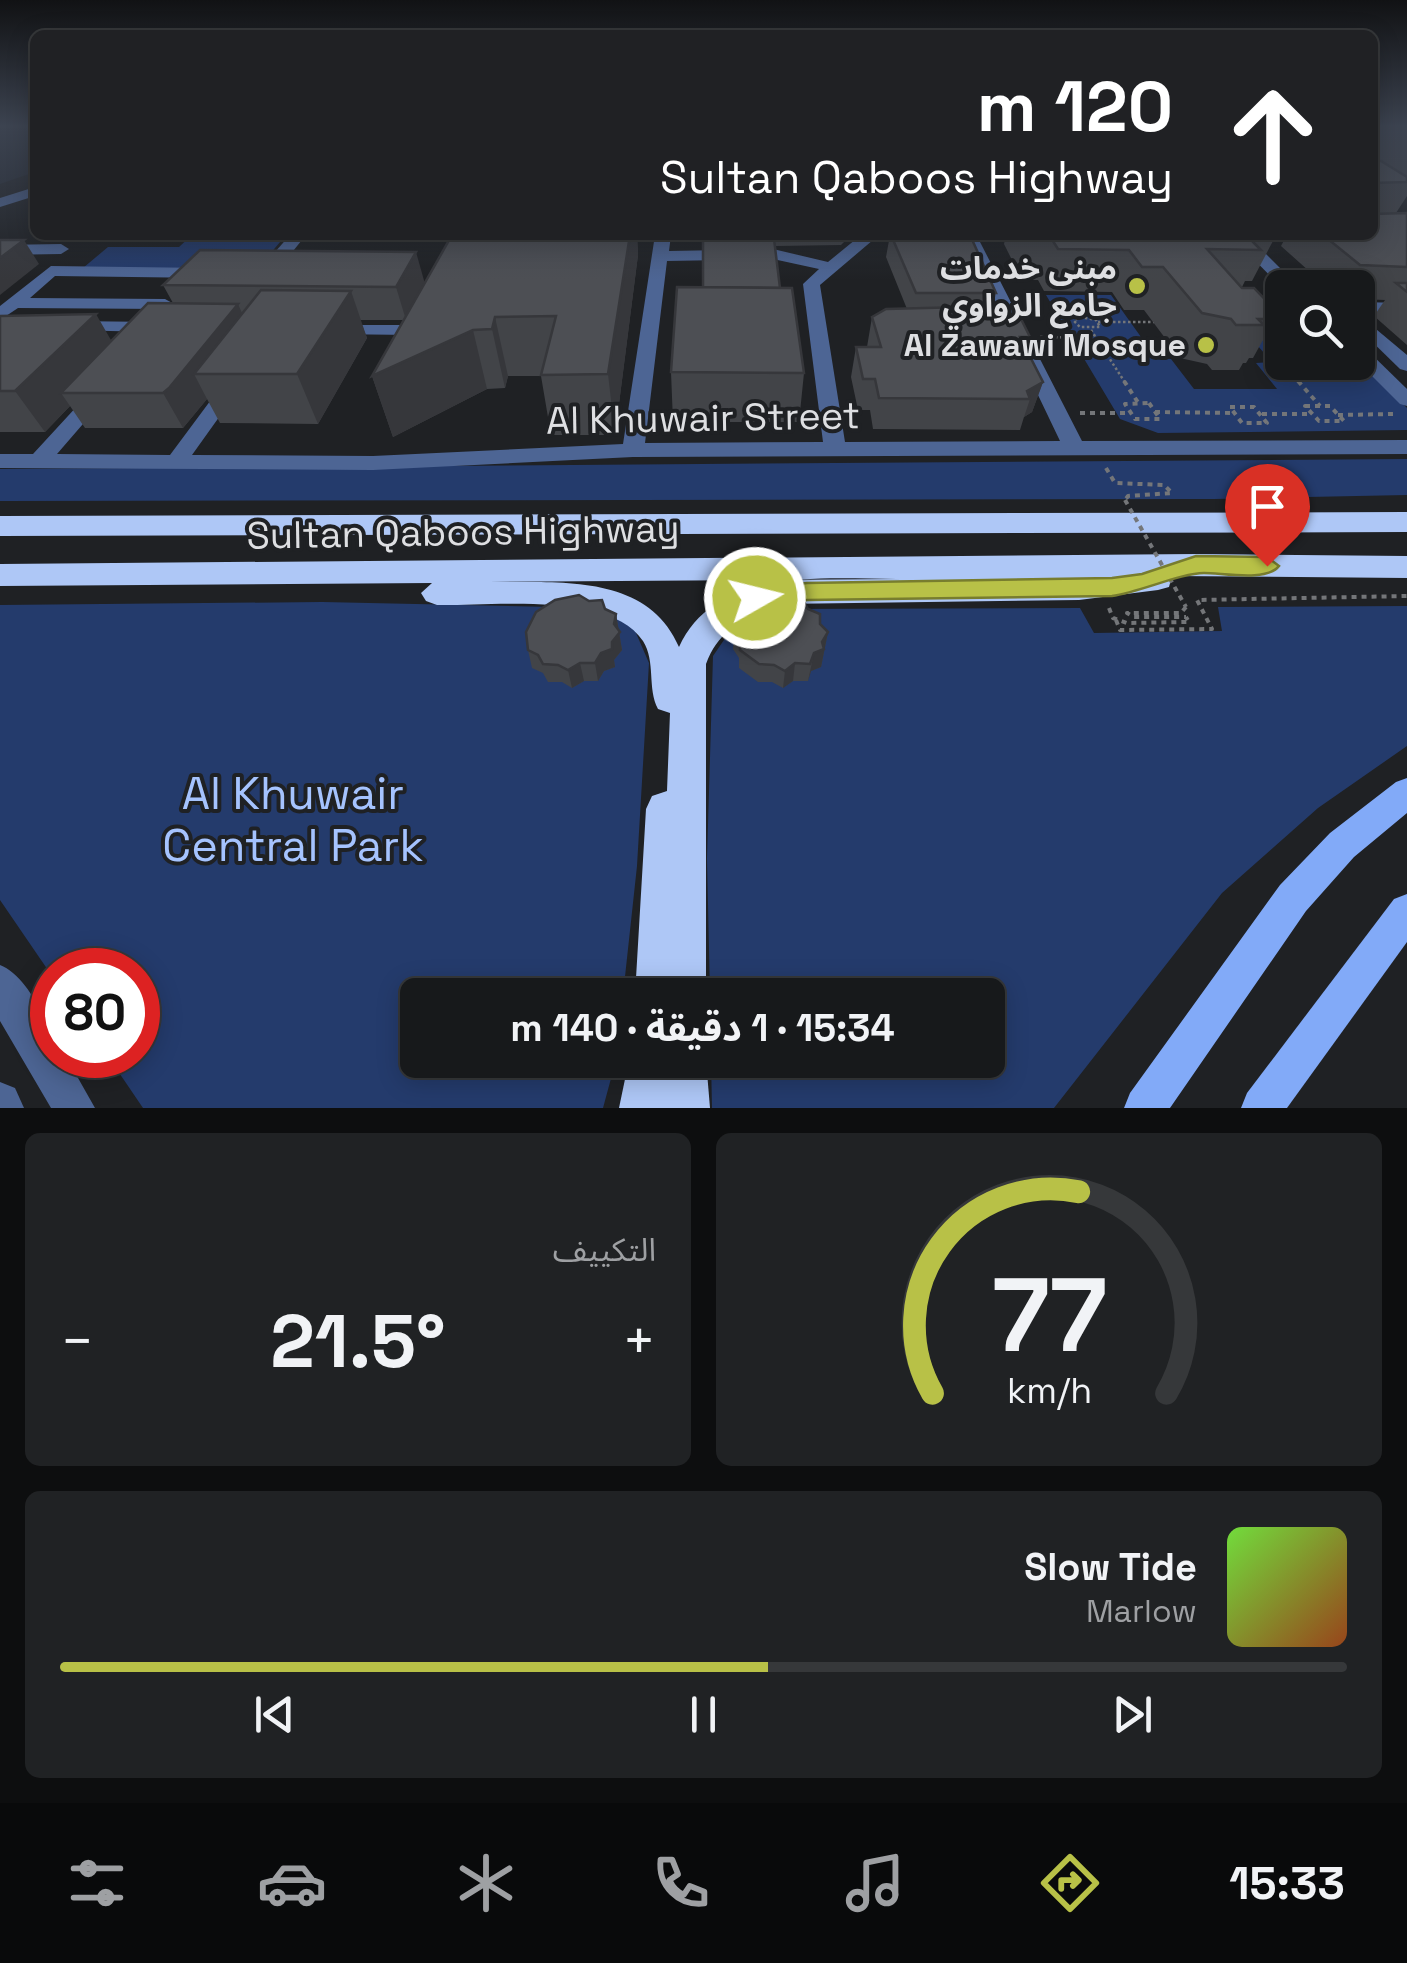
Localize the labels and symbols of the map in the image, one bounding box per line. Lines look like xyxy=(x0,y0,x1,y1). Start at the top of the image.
place label: مبنى خدمات جامع الزواوي xyxy=(940,248,1117,330)
marker: مبنى خدمات جامع الزواوي xyxy=(1126,275,1148,297)
place label: Al Zawawi Mosque xyxy=(904,325,1186,365)
marker: Al Zawawi Mosque xyxy=(1195,334,1217,356)
street label: Al Khuwair Street xyxy=(546,391,860,445)
pin xyxy=(1225,464,1310,567)
street label: Sultan Qaboos Highway xyxy=(246,504,680,560)
position arrow xyxy=(703,546,807,650)
park label: Al Khuwair Central Park xyxy=(162,765,424,874)
speed limit sign: 80 xyxy=(30,948,160,1078)

